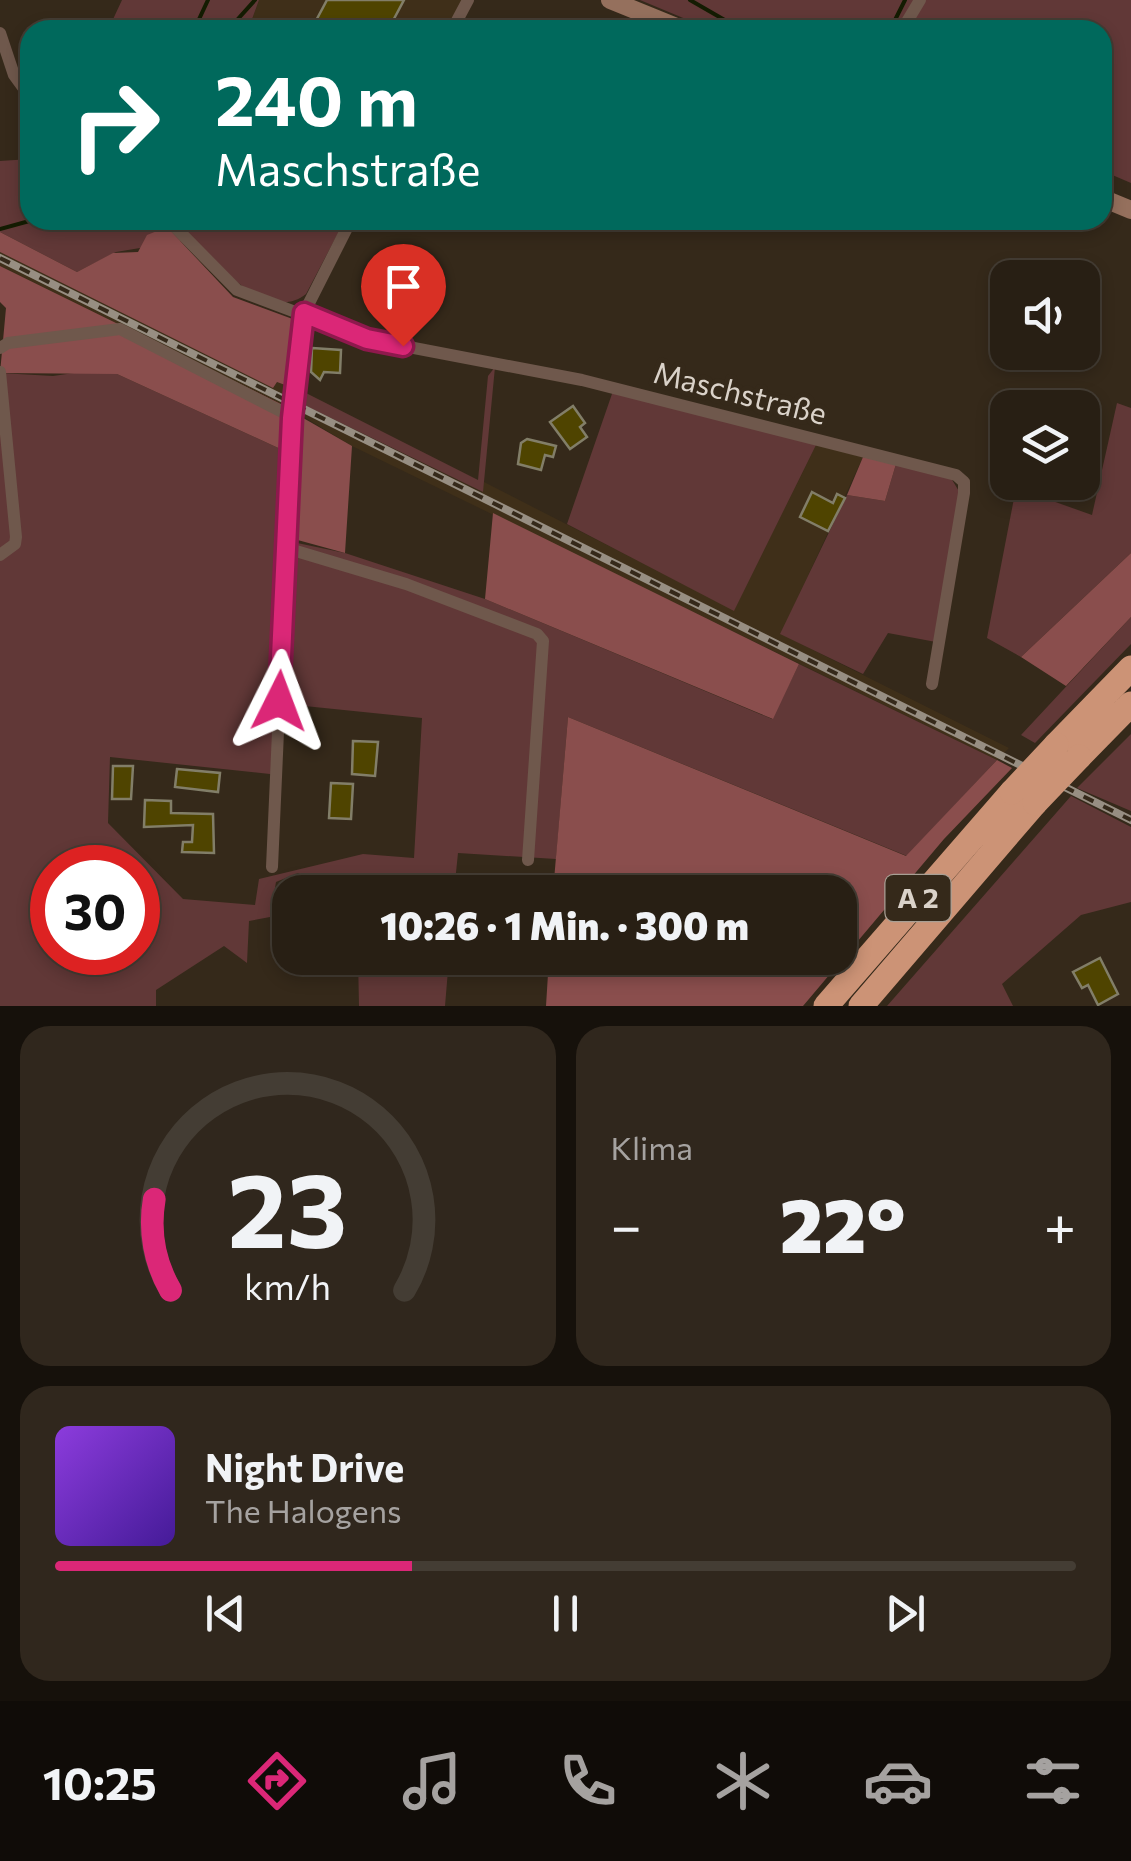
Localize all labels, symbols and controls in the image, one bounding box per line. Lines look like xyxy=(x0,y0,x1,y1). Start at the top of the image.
text: 240 m xyxy=(215,55,418,140)
icon: right xyxy=(50,60,180,190)
text: Maschstraße xyxy=(215,140,481,195)
pin xyxy=(361,244,446,347)
icon: arrive xyxy=(376,259,431,314)
map controls xyxy=(990,260,1100,500)
button: sound xyxy=(990,260,1100,370)
street label: Maschstraße xyxy=(650,352,831,431)
button: layers xyxy=(990,390,1100,500)
position arrow xyxy=(227,649,331,753)
speed limit sign: 30 xyxy=(30,845,160,975)
road number: A 2 xyxy=(886,875,950,921)
text: 10:26 · 1 Min. · 300 m xyxy=(380,901,749,948)
text: Klima xyxy=(611,1127,693,1167)
text: 23 xyxy=(228,1142,348,1269)
text: 22° xyxy=(780,1177,906,1268)
text: − xyxy=(611,1190,642,1257)
text: + xyxy=(1044,1190,1076,1257)
text: km/h xyxy=(244,1264,331,1307)
text: Night Drive xyxy=(205,1443,404,1490)
text: The Halogens xyxy=(205,1490,402,1530)
icon: previous xyxy=(198,1586,253,1641)
icon: pause xyxy=(538,1586,593,1641)
icon: next xyxy=(878,1586,933,1641)
icon: directions xyxy=(242,1746,312,1816)
icon: music xyxy=(397,1746,467,1816)
icon: phone xyxy=(553,1746,623,1816)
icon: climate xyxy=(708,1746,778,1816)
icon: car xyxy=(863,1746,933,1816)
icon: filters xyxy=(1018,1746,1088,1816)
text: 10:25 xyxy=(43,1754,157,1809)

